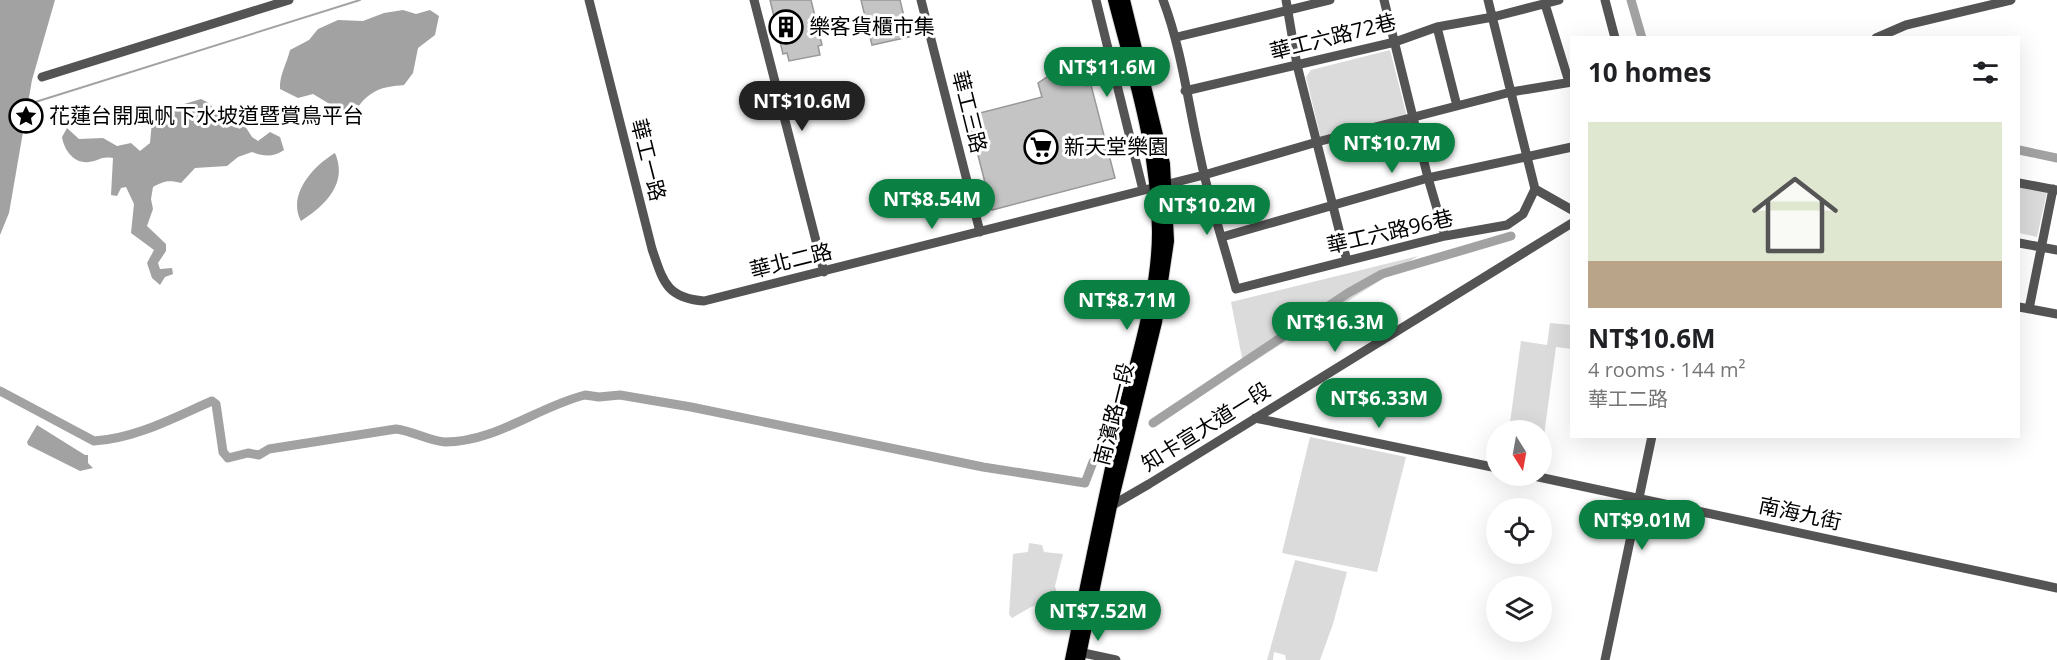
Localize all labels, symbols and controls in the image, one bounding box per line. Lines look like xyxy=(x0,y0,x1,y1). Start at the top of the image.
street label: 華工六路72巷 xyxy=(1267,7,1399,65)
building icon: 樂客貨櫃市集 xyxy=(768,9,804,45)
place label: 樂客貨櫃市集 xyxy=(809,12,935,40)
pin: NT$11.6M xyxy=(1045,47,1169,98)
text: NT$11.6M xyxy=(1058,53,1156,80)
text: 10 homes xyxy=(1588,54,1712,90)
icon: filters xyxy=(1969,56,2002,89)
street label: 華工三路 xyxy=(946,68,994,156)
pin: NT$10.6M xyxy=(740,81,864,132)
text: NT$10.6M xyxy=(753,87,851,114)
place icon: 花蓮台開風帆下水坡道暨賞鳥平台 xyxy=(8,98,44,134)
place label: 花蓮台開風帆下水坡道暨賞鳥平台 xyxy=(49,101,364,129)
street label: 華工一路 xyxy=(625,116,673,204)
pin: NT$10.7M xyxy=(1330,123,1454,174)
supermarket icon: 新天堂樂園 xyxy=(1023,129,1059,165)
text: NT$10.7M xyxy=(1343,129,1441,156)
place label: 新天堂樂園 xyxy=(1064,132,1169,160)
icon: home xyxy=(1741,161,1849,269)
pin: NT$8.54M xyxy=(870,179,994,230)
text: NT$8.54M xyxy=(883,185,981,212)
pin: NT$10.2M xyxy=(1145,185,1269,236)
text: NT$10.2M xyxy=(1158,191,1256,218)
street label: 華工六路96巷 xyxy=(1324,203,1456,259)
street label: 華北二路 xyxy=(747,236,835,284)
pin: NT$8.71M xyxy=(1065,280,1189,331)
text: NT$8.71M xyxy=(1078,286,1176,313)
pin: NT$16.3M xyxy=(1273,302,1397,353)
text: NT$16.3M xyxy=(1286,308,1384,335)
text: NT$10.6M xyxy=(1588,320,1716,356)
text: 4 rooms · 144 m² xyxy=(1588,356,1746,383)
street label: 南濱路一段 xyxy=(1087,359,1139,468)
street label: 知卡宣大道一段 xyxy=(1136,375,1275,477)
pin: NT$6.33M xyxy=(1317,378,1441,429)
text: NT$6.33M xyxy=(1330,384,1428,411)
text: 華工二路 xyxy=(1588,385,1668,412)
north arrow xyxy=(1486,420,1552,486)
map controls xyxy=(1486,420,1552,642)
street label: 南海九街 xyxy=(1756,491,1844,535)
button: locate xyxy=(1486,498,1552,564)
pin: NT$9.01M xyxy=(1580,500,1704,551)
text: NT$9.01M xyxy=(1593,506,1691,533)
button: layers xyxy=(1486,576,1552,642)
pin: NT$7.52M xyxy=(1036,591,1160,642)
text: NT$7.52M xyxy=(1049,597,1147,624)

